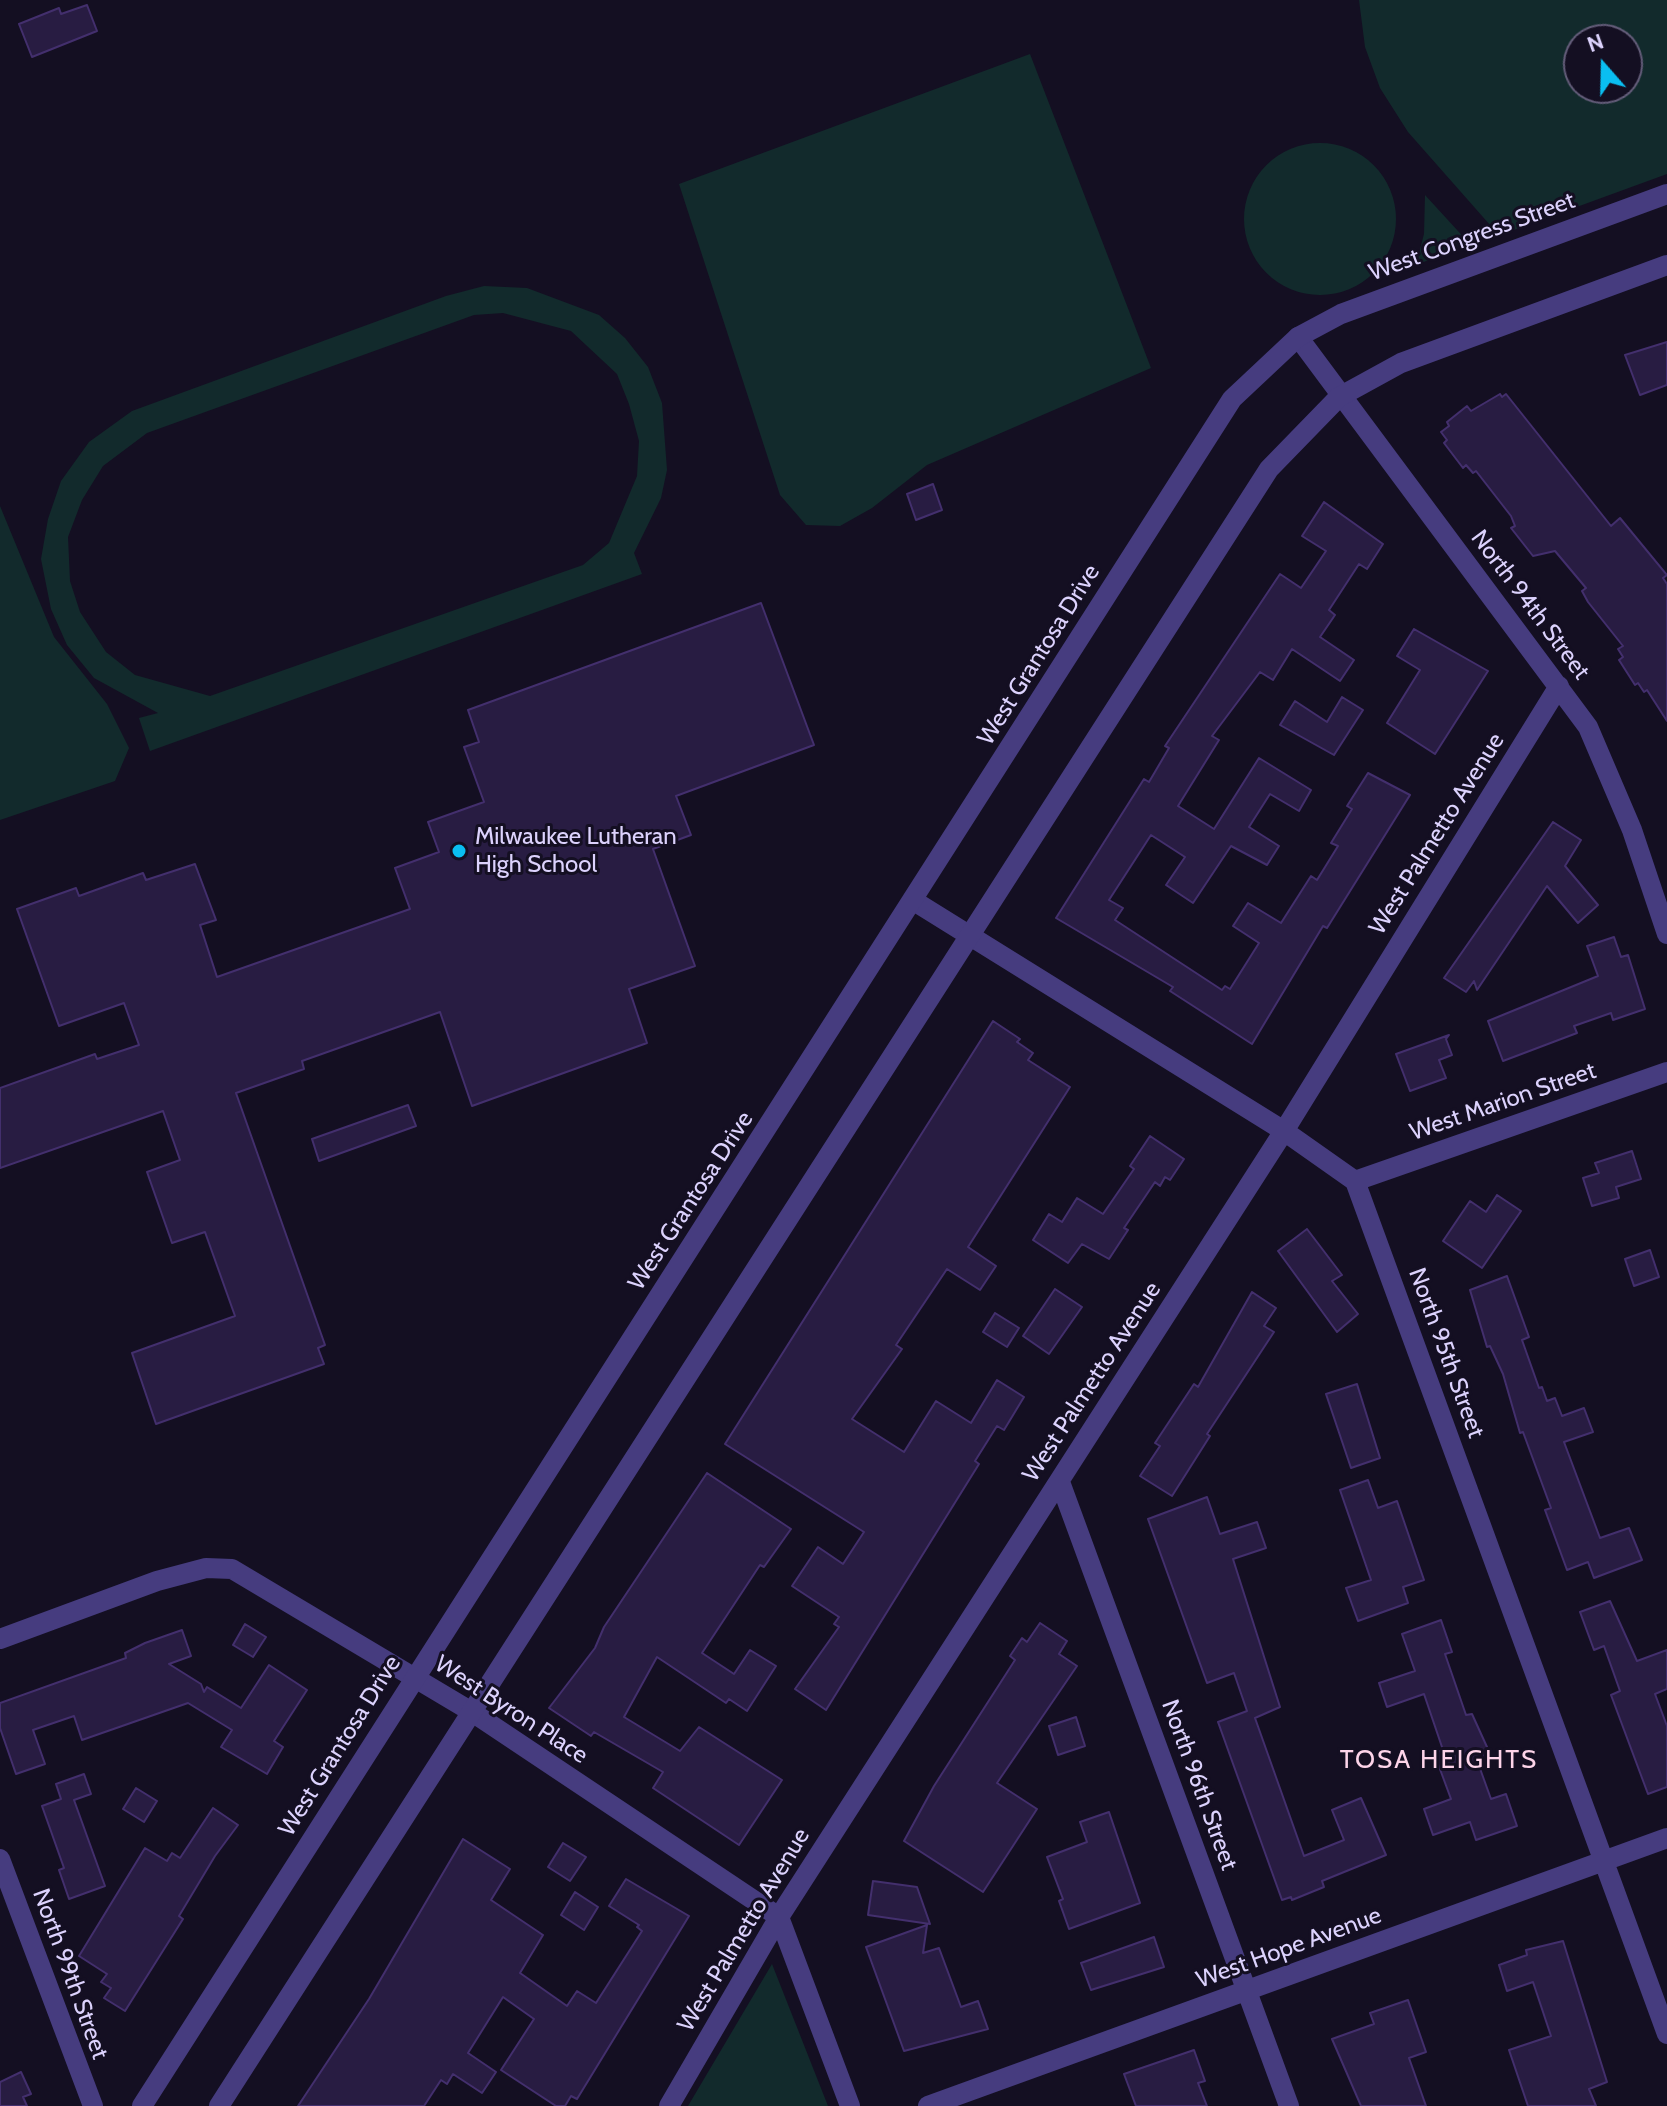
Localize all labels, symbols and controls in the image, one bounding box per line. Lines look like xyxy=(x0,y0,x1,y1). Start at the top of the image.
north arrow xyxy=(1563,24,1643,104)
text: N xyxy=(1583,28,1607,58)
street label: West Congress Street xyxy=(1365,186,1579,288)
street label: North 94th Street xyxy=(1464,525,1596,685)
street label: West Grantosa Drive xyxy=(972,559,1106,751)
street label: West Palmetto Avenue xyxy=(1363,728,1511,940)
place label: Milwaukee Lutheran High School xyxy=(475,823,677,879)
marker: Milwaukee Lutheran High School xyxy=(450,842,468,860)
street label: West Marion Street xyxy=(1406,1057,1600,1147)
street label: West Grantosa Drive xyxy=(622,1106,760,1296)
street label: North 95th Street xyxy=(1402,1264,1490,1442)
street label: West Palmetto Avenue xyxy=(1017,1277,1167,1487)
street label: West Grantosa Drive xyxy=(273,1650,407,1842)
street label: West Byron Place xyxy=(429,1650,593,1770)
street label: North 96th Street xyxy=(1155,1696,1243,1874)
district label: TOSA HEIGHTS xyxy=(1340,1744,1538,1776)
street label: West Palmetto Avenue xyxy=(672,1823,816,2037)
street label: North 99th Street xyxy=(26,1885,114,2063)
street label: West Hope Avenue xyxy=(1193,1901,1385,1995)

